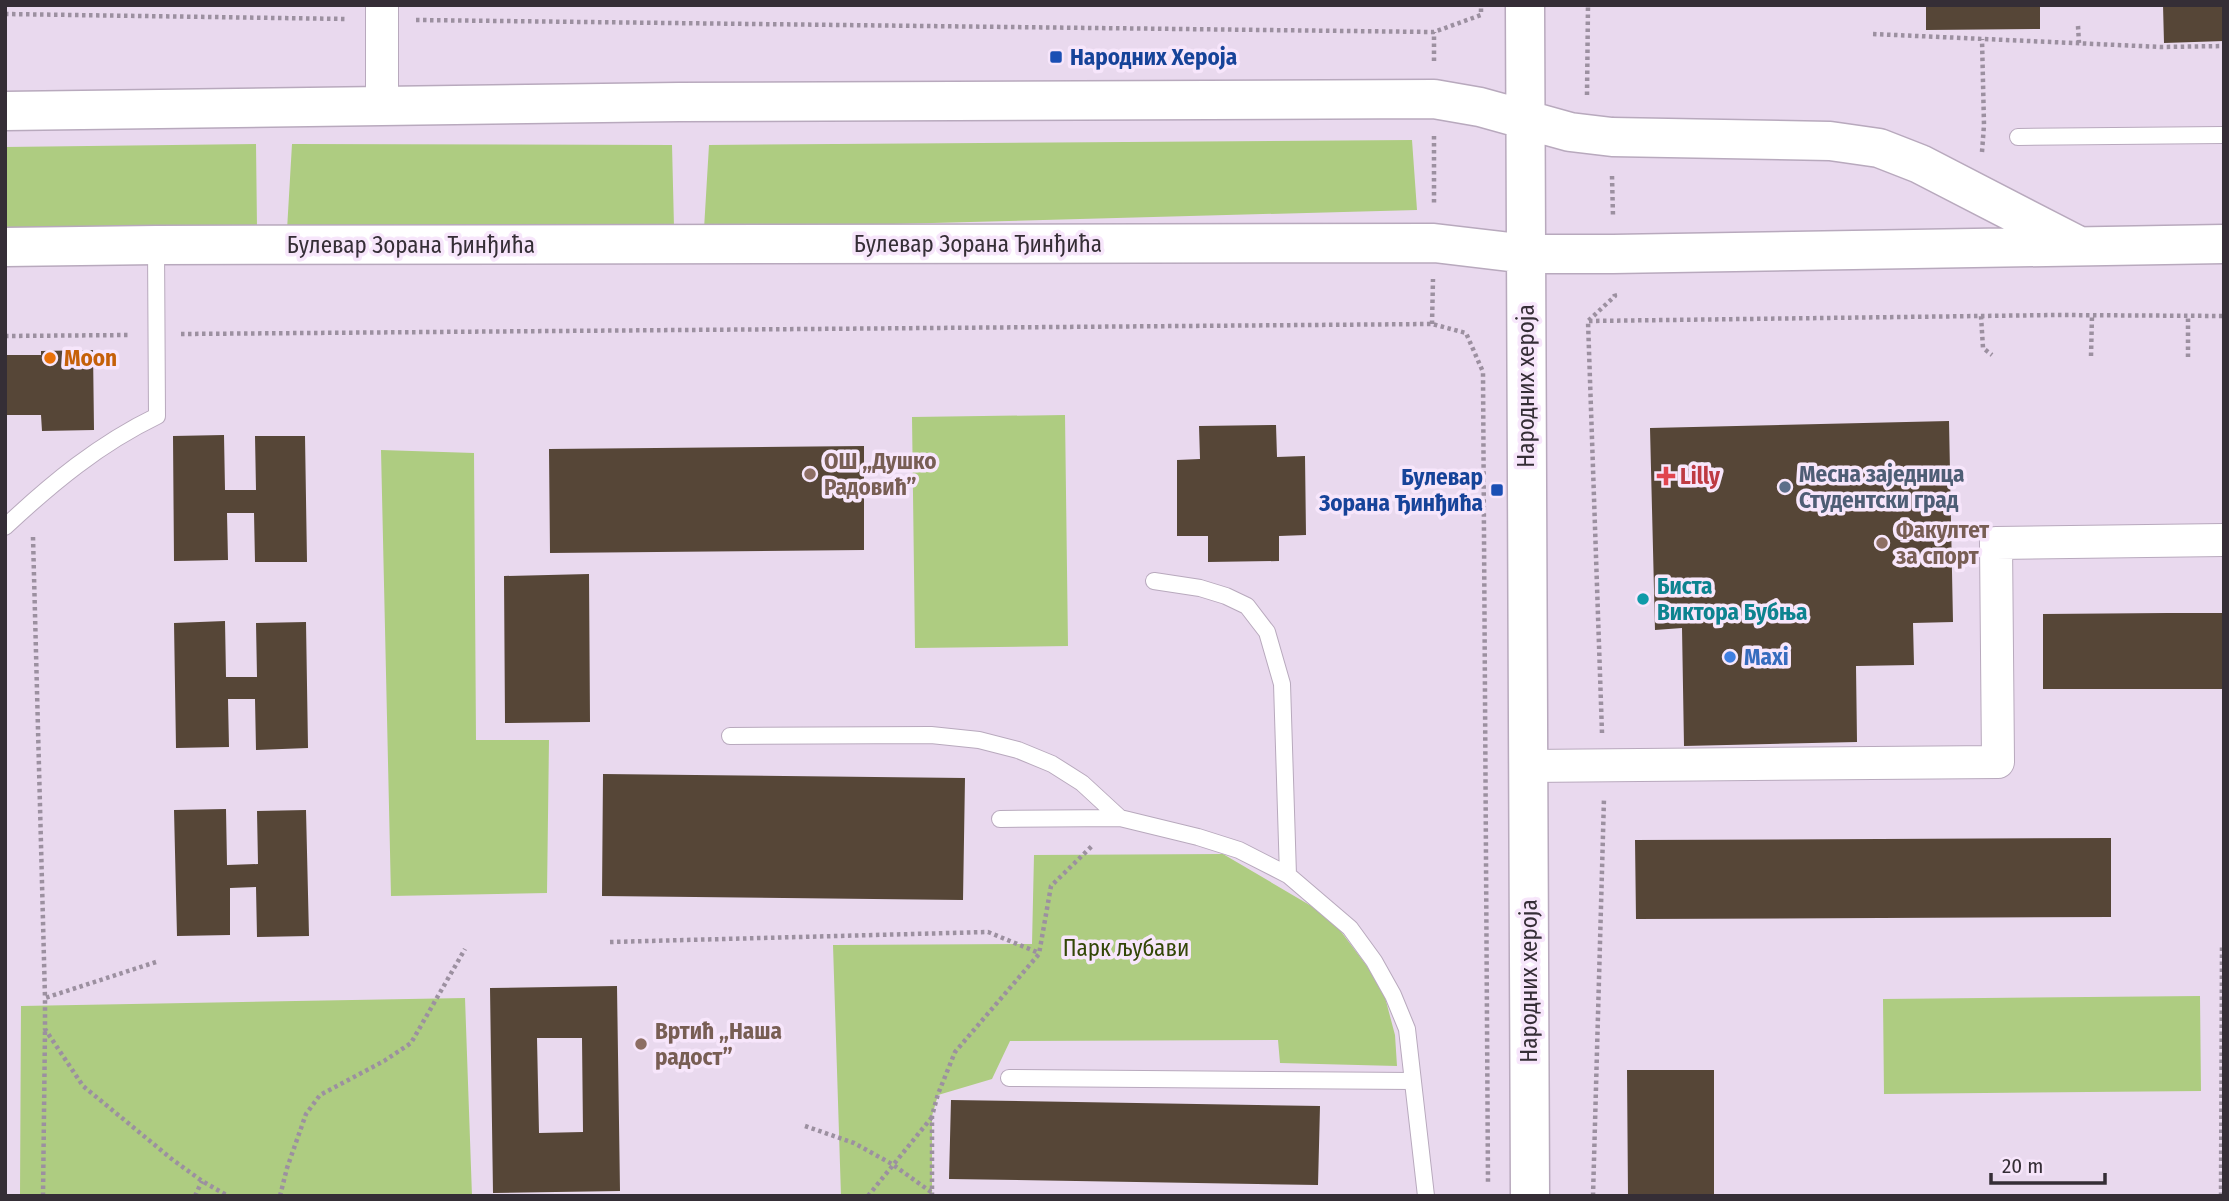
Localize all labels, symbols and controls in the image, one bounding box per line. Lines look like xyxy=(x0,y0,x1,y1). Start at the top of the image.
place label: Народних Хероја xyxy=(1070,43,1237,71)
marker: Народних Хероја xyxy=(1048,49,1064,65)
street label: Булевар Зорана Ђинђића xyxy=(854,230,1102,258)
street label: Булевар Зорана Ђинђића xyxy=(287,231,535,259)
street label: Народних хероја xyxy=(1512,304,1540,468)
place label: Moon xyxy=(64,344,117,372)
marker: Moon xyxy=(42,350,58,366)
place label: ОШ „Душко Радовић” xyxy=(824,447,936,501)
place label: Месна заједница Студентски град xyxy=(1799,460,1965,514)
place label: Lilly xyxy=(1680,462,1721,490)
place label: Булевар Зорана Ђинђића xyxy=(1318,463,1483,517)
marker: ОШ „Душко Радовић” xyxy=(802,466,818,482)
marker: Lilly xyxy=(1658,468,1674,484)
marker: Месна заједница Студентски град xyxy=(1777,479,1793,495)
marker: Булевар Зорана Ђинђића xyxy=(1489,482,1505,498)
place label: Факултет за спорт xyxy=(1896,516,1990,570)
marker: Факултет за спорт xyxy=(1874,535,1890,551)
place label: Биста Виктора Бубња xyxy=(1657,572,1808,626)
marker: Биста Виктора Бубња xyxy=(1635,591,1651,607)
place label: Maxi xyxy=(1744,643,1789,671)
marker: Maxi xyxy=(1722,649,1738,665)
street label: Народних хероја xyxy=(1515,899,1543,1063)
park label: Парк љубави xyxy=(1063,934,1189,962)
place label: Вртић „Наша радост” xyxy=(655,1017,782,1071)
marker: Вртић „Наша радост” xyxy=(633,1036,649,1052)
scale bar xyxy=(1991,1142,2105,1186)
text: 20 m xyxy=(2002,1153,2043,1179)

